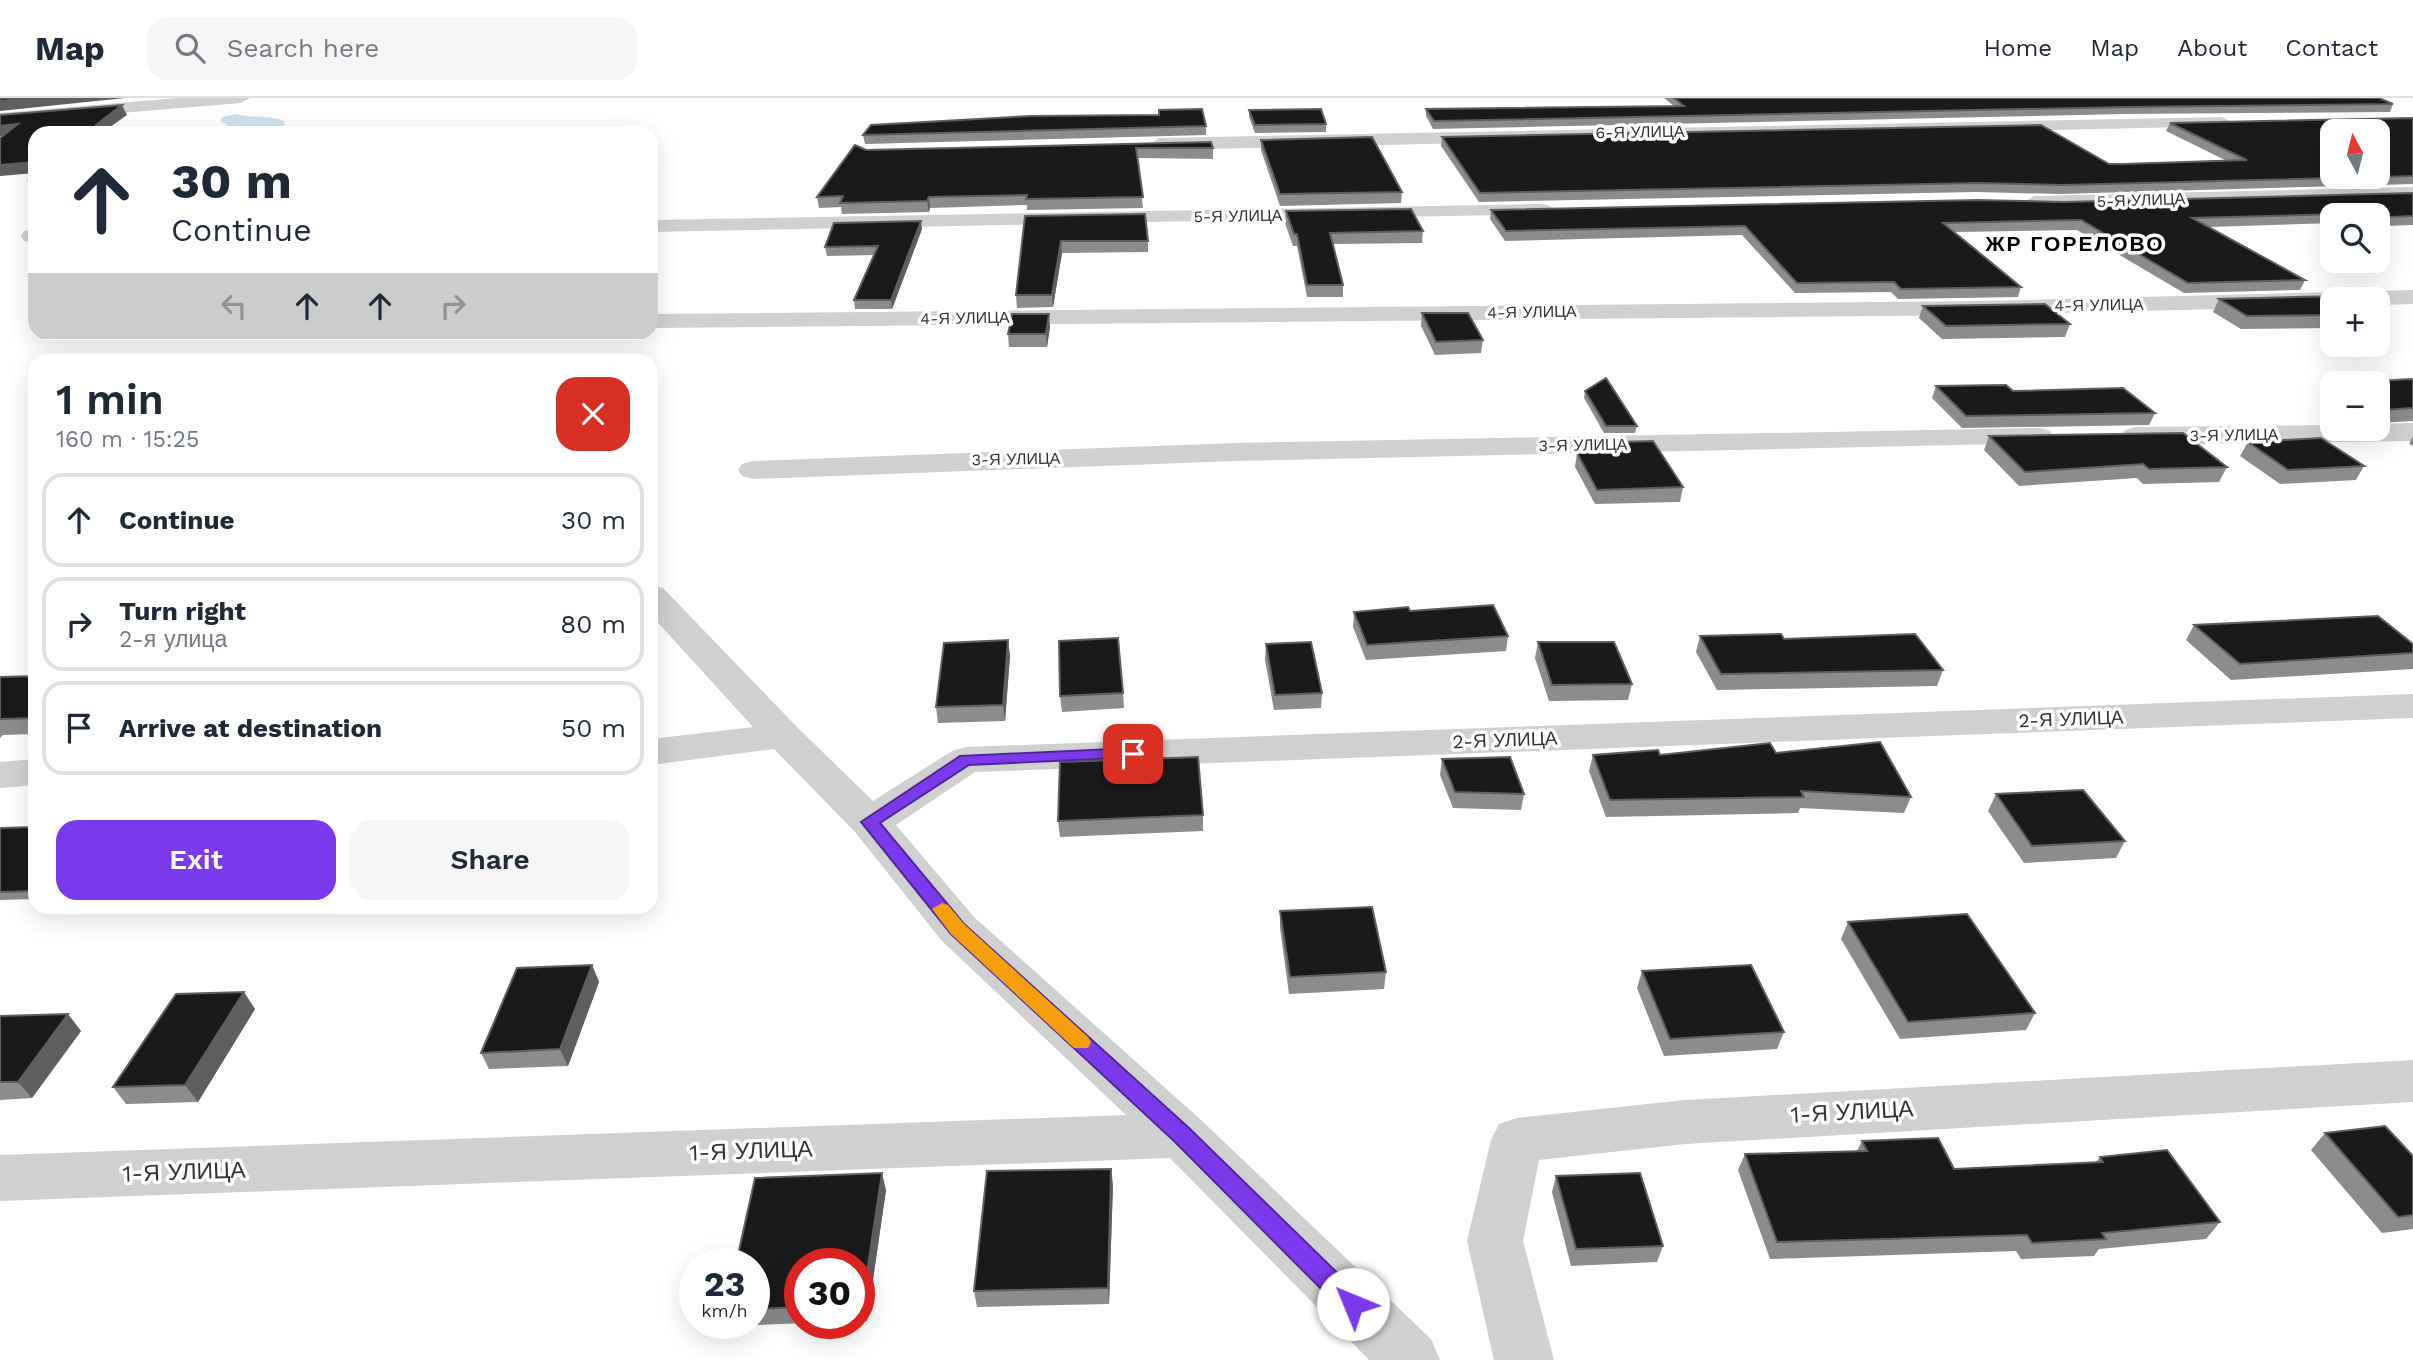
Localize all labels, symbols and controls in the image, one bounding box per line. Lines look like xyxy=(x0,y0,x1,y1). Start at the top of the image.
search box xyxy=(147,17,637,80)
text: Map xyxy=(35,29,105,68)
icon: search xyxy=(171,29,209,67)
text: Search here xyxy=(227,33,379,63)
text: Home xyxy=(1984,34,2052,62)
text: Map xyxy=(2090,34,2139,62)
text: About xyxy=(2177,34,2247,62)
text: Contact xyxy=(2285,34,2378,62)
north arrow xyxy=(2320,119,2390,189)
map controls xyxy=(2320,119,2390,441)
street label: 6-Я УЛИЦА xyxy=(1595,122,1685,142)
text: 30 m xyxy=(171,152,292,210)
icon: ahead xyxy=(56,154,147,245)
street label: 5-Я УЛИЦА xyxy=(2096,189,2186,211)
button: search xyxy=(2320,203,2390,273)
street label: 5-Я УЛИЦА xyxy=(1194,206,1283,226)
text: Continue xyxy=(171,211,312,249)
district label: ЖР ГОРЕЛОВО xyxy=(1984,231,2165,256)
icon: left xyxy=(215,287,253,325)
icon: ahead xyxy=(288,287,326,325)
icon: ahead xyxy=(361,287,399,325)
icon: right xyxy=(434,287,472,325)
button: + xyxy=(2320,287,2390,357)
street label: 4-Я УЛИЦА xyxy=(2054,295,2144,315)
street label: 4-Я УЛИЦА xyxy=(1487,302,1577,322)
street label: 4-Я УЛИЦА xyxy=(920,308,1010,328)
button: − xyxy=(2320,371,2390,441)
text: 1 min xyxy=(56,375,164,424)
button: close xyxy=(556,377,630,451)
street label: 3-Я УЛИЦА xyxy=(2190,425,2279,445)
text: 160 m · 15:25 xyxy=(56,426,199,453)
street label: 3-Я УЛИЦА xyxy=(1539,435,1628,455)
street label: 3-Я УЛИЦА xyxy=(972,449,1061,469)
icon: ahead xyxy=(60,501,98,539)
text: Continue xyxy=(119,505,235,535)
text: 30 m xyxy=(561,505,626,535)
text: Turn right xyxy=(119,596,246,626)
icon: right xyxy=(60,605,98,643)
text: 80 m xyxy=(560,609,626,639)
text: 2-я улица xyxy=(119,626,227,653)
street label: 2-Я УЛИЦА xyxy=(2018,706,2124,732)
icon: arrive xyxy=(60,709,98,747)
text: Arrive at destination xyxy=(119,713,382,743)
text: 50 m xyxy=(561,713,626,743)
pin xyxy=(1103,724,1163,784)
street label: 2-Я УЛИЦА xyxy=(1452,727,1558,753)
icon: arrive xyxy=(1114,735,1152,773)
button: Exit xyxy=(56,820,336,900)
button: Share xyxy=(350,820,630,900)
street label: 1-Я УЛИЦА xyxy=(1790,1095,1915,1129)
street label: 1-Я УЛИЦА xyxy=(689,1135,814,1167)
street label: 1-Я УЛИЦА xyxy=(122,1156,247,1188)
speed limit sign: 30 xyxy=(784,1248,875,1339)
text: 23 xyxy=(704,1263,745,1305)
position arrow xyxy=(1316,1267,1390,1341)
text: km/h xyxy=(701,1300,748,1321)

